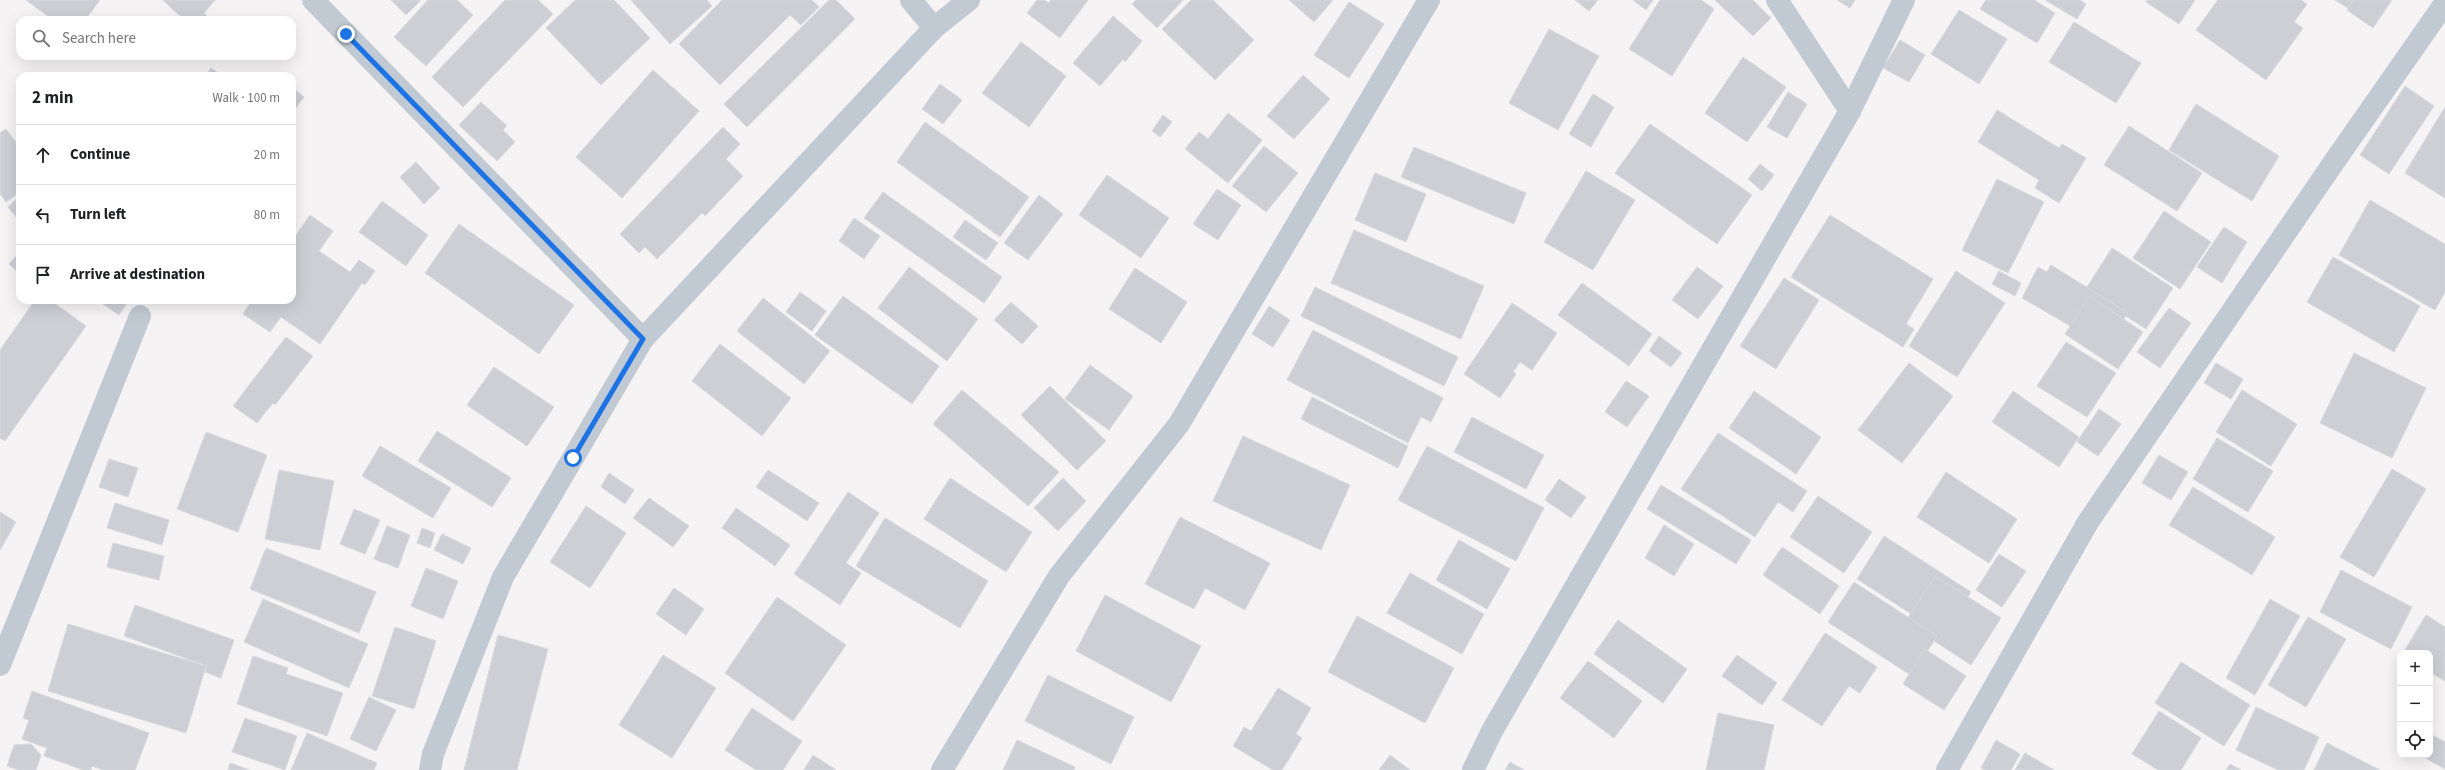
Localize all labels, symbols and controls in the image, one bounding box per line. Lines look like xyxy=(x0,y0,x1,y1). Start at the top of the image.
search box xyxy=(16,16,296,60)
route end xyxy=(337,25,355,43)
icon: search xyxy=(30,27,52,49)
text: Search here xyxy=(62,28,136,49)
text: 2 min xyxy=(32,86,73,110)
text: Walk · 100 m xyxy=(212,89,280,107)
icon: ahead xyxy=(32,144,54,166)
text: Continue xyxy=(70,144,130,165)
text: 20 m xyxy=(254,146,280,164)
icon: left xyxy=(32,204,54,226)
text: Turn left xyxy=(70,204,126,225)
text: 80 m xyxy=(254,206,280,224)
icon: arrive xyxy=(32,264,54,286)
text: Arrive at destination xyxy=(70,264,205,285)
route start xyxy=(564,449,582,467)
map controls xyxy=(2397,650,2433,758)
button: + xyxy=(2397,650,2433,686)
button: − xyxy=(2397,686,2433,722)
button: locate xyxy=(2397,722,2433,758)

